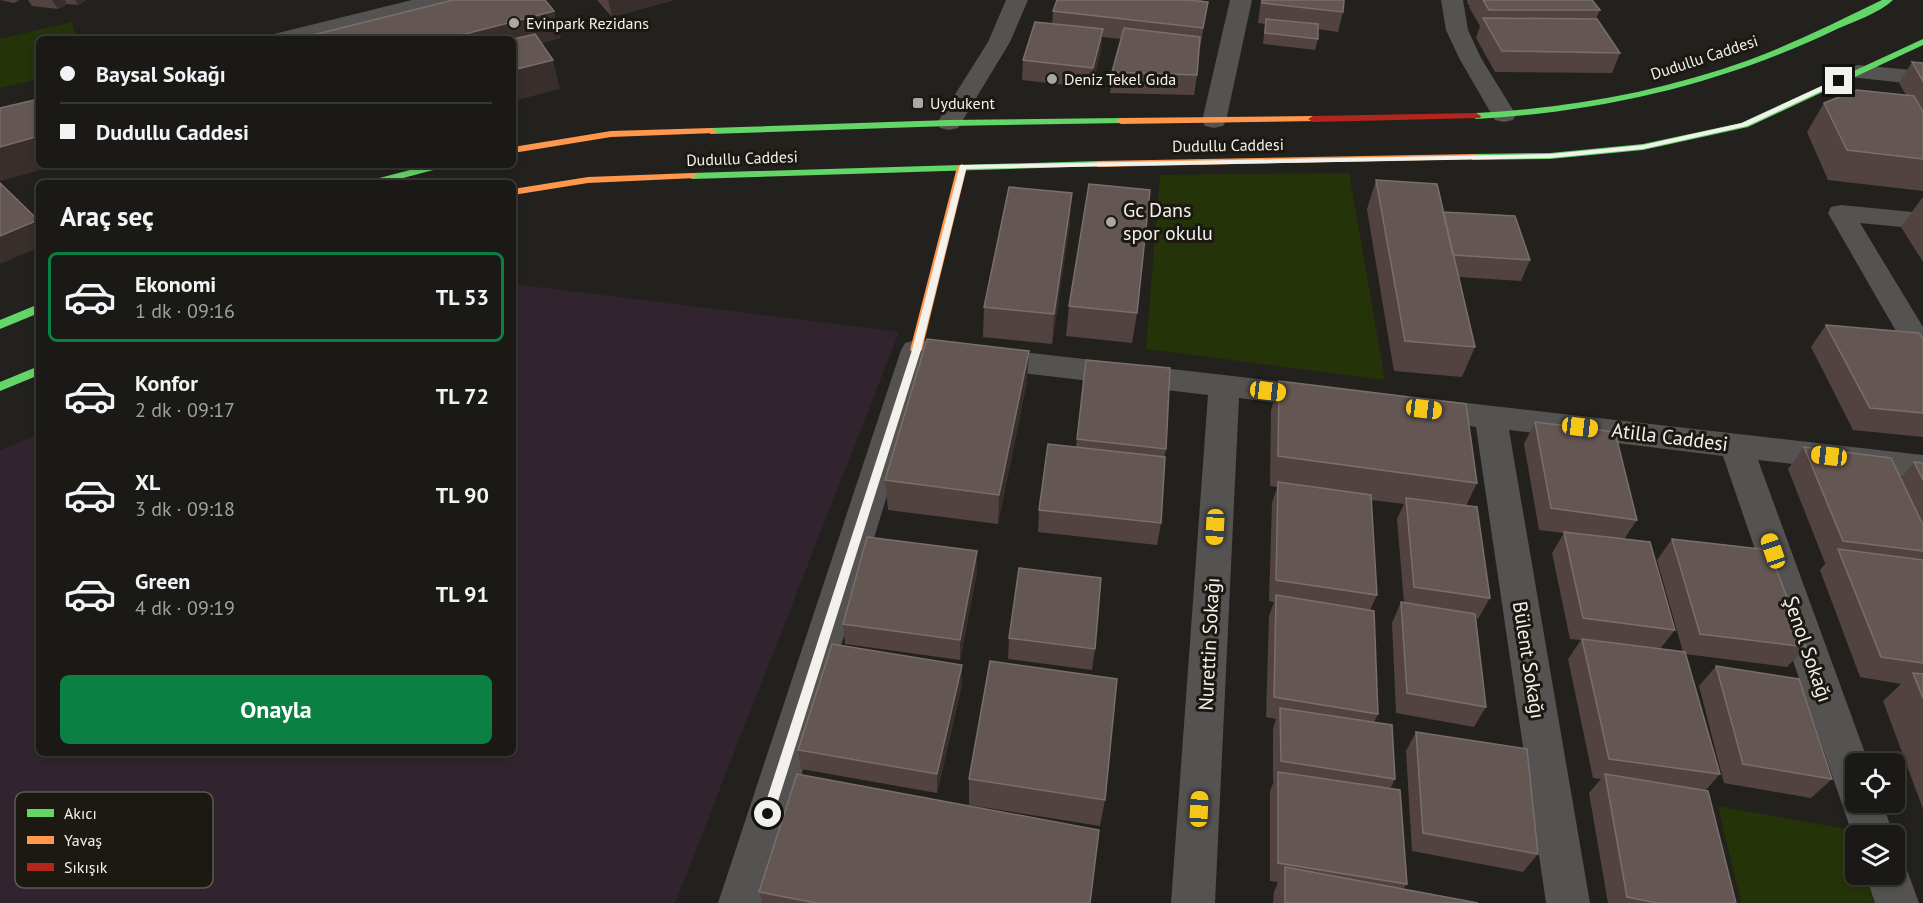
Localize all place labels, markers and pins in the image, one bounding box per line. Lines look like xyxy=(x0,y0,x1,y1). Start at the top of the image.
place label: Evinpark Rezidans xyxy=(526,13,649,33)
marker: Evinpark Rezidans xyxy=(507,16,521,30)
place label: Deniz Tekel Gıda xyxy=(1064,69,1176,89)
marker: Deniz Tekel Gıda xyxy=(1045,72,1059,86)
place label: Uydukent xyxy=(930,93,995,113)
marker: Uydukent xyxy=(911,96,925,110)
place label: Gc Dans spor okulu xyxy=(1123,197,1213,246)
marker: Gc Dans spor okulu xyxy=(1104,215,1118,229)

